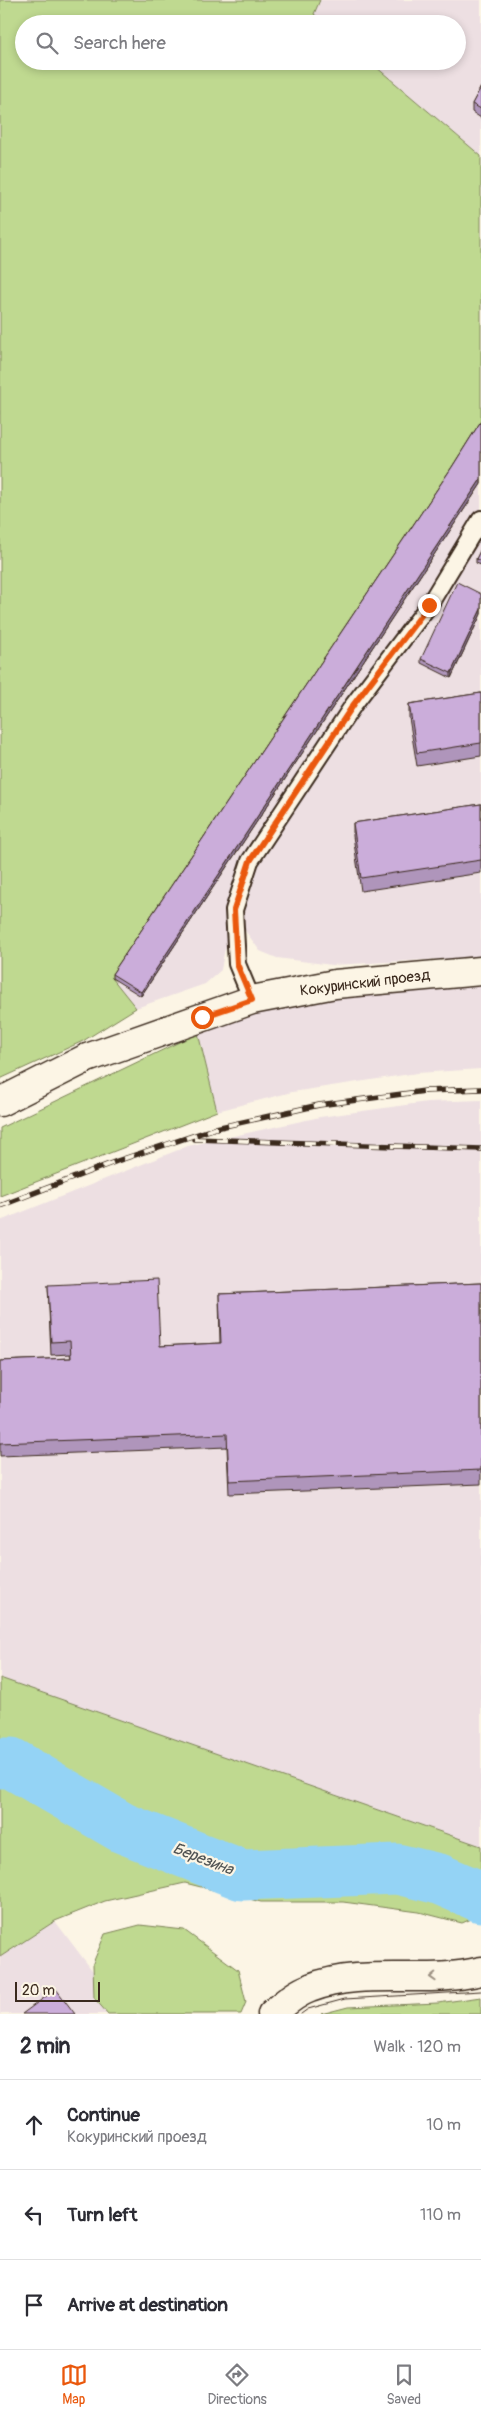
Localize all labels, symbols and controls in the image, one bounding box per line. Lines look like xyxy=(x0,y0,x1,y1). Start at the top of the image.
search box xyxy=(15,15,466,70)
icon: search xyxy=(33,29,61,57)
text: Search here xyxy=(73,31,166,55)
route end xyxy=(418,594,441,617)
street label: Кокуринский проезд xyxy=(299,966,431,1000)
route start xyxy=(191,1006,214,1029)
water label: Березина xyxy=(170,1838,238,1880)
one-way arrow xyxy=(429,1972,437,1983)
scale bar xyxy=(15,1979,100,2002)
text: 20 m xyxy=(22,1982,55,1999)
text: 2 min xyxy=(20,2033,70,2060)
text: Walk · 120 m xyxy=(373,2037,461,2057)
text: Continue xyxy=(67,2103,140,2127)
icon: ahead xyxy=(20,2111,48,2139)
text: 10 m xyxy=(426,2115,461,2135)
text: Кокуринский проезд xyxy=(67,2127,207,2147)
icon: left xyxy=(20,2201,48,2229)
text: Turn left xyxy=(67,2203,137,2227)
text: 110 m xyxy=(420,2205,461,2225)
icon: arrive xyxy=(20,2291,48,2319)
text: Arrive at destination xyxy=(67,2293,228,2317)
tab: Map xyxy=(60,2361,88,2408)
tab: Directions xyxy=(207,2361,267,2408)
tab: Saved xyxy=(386,2361,421,2408)

